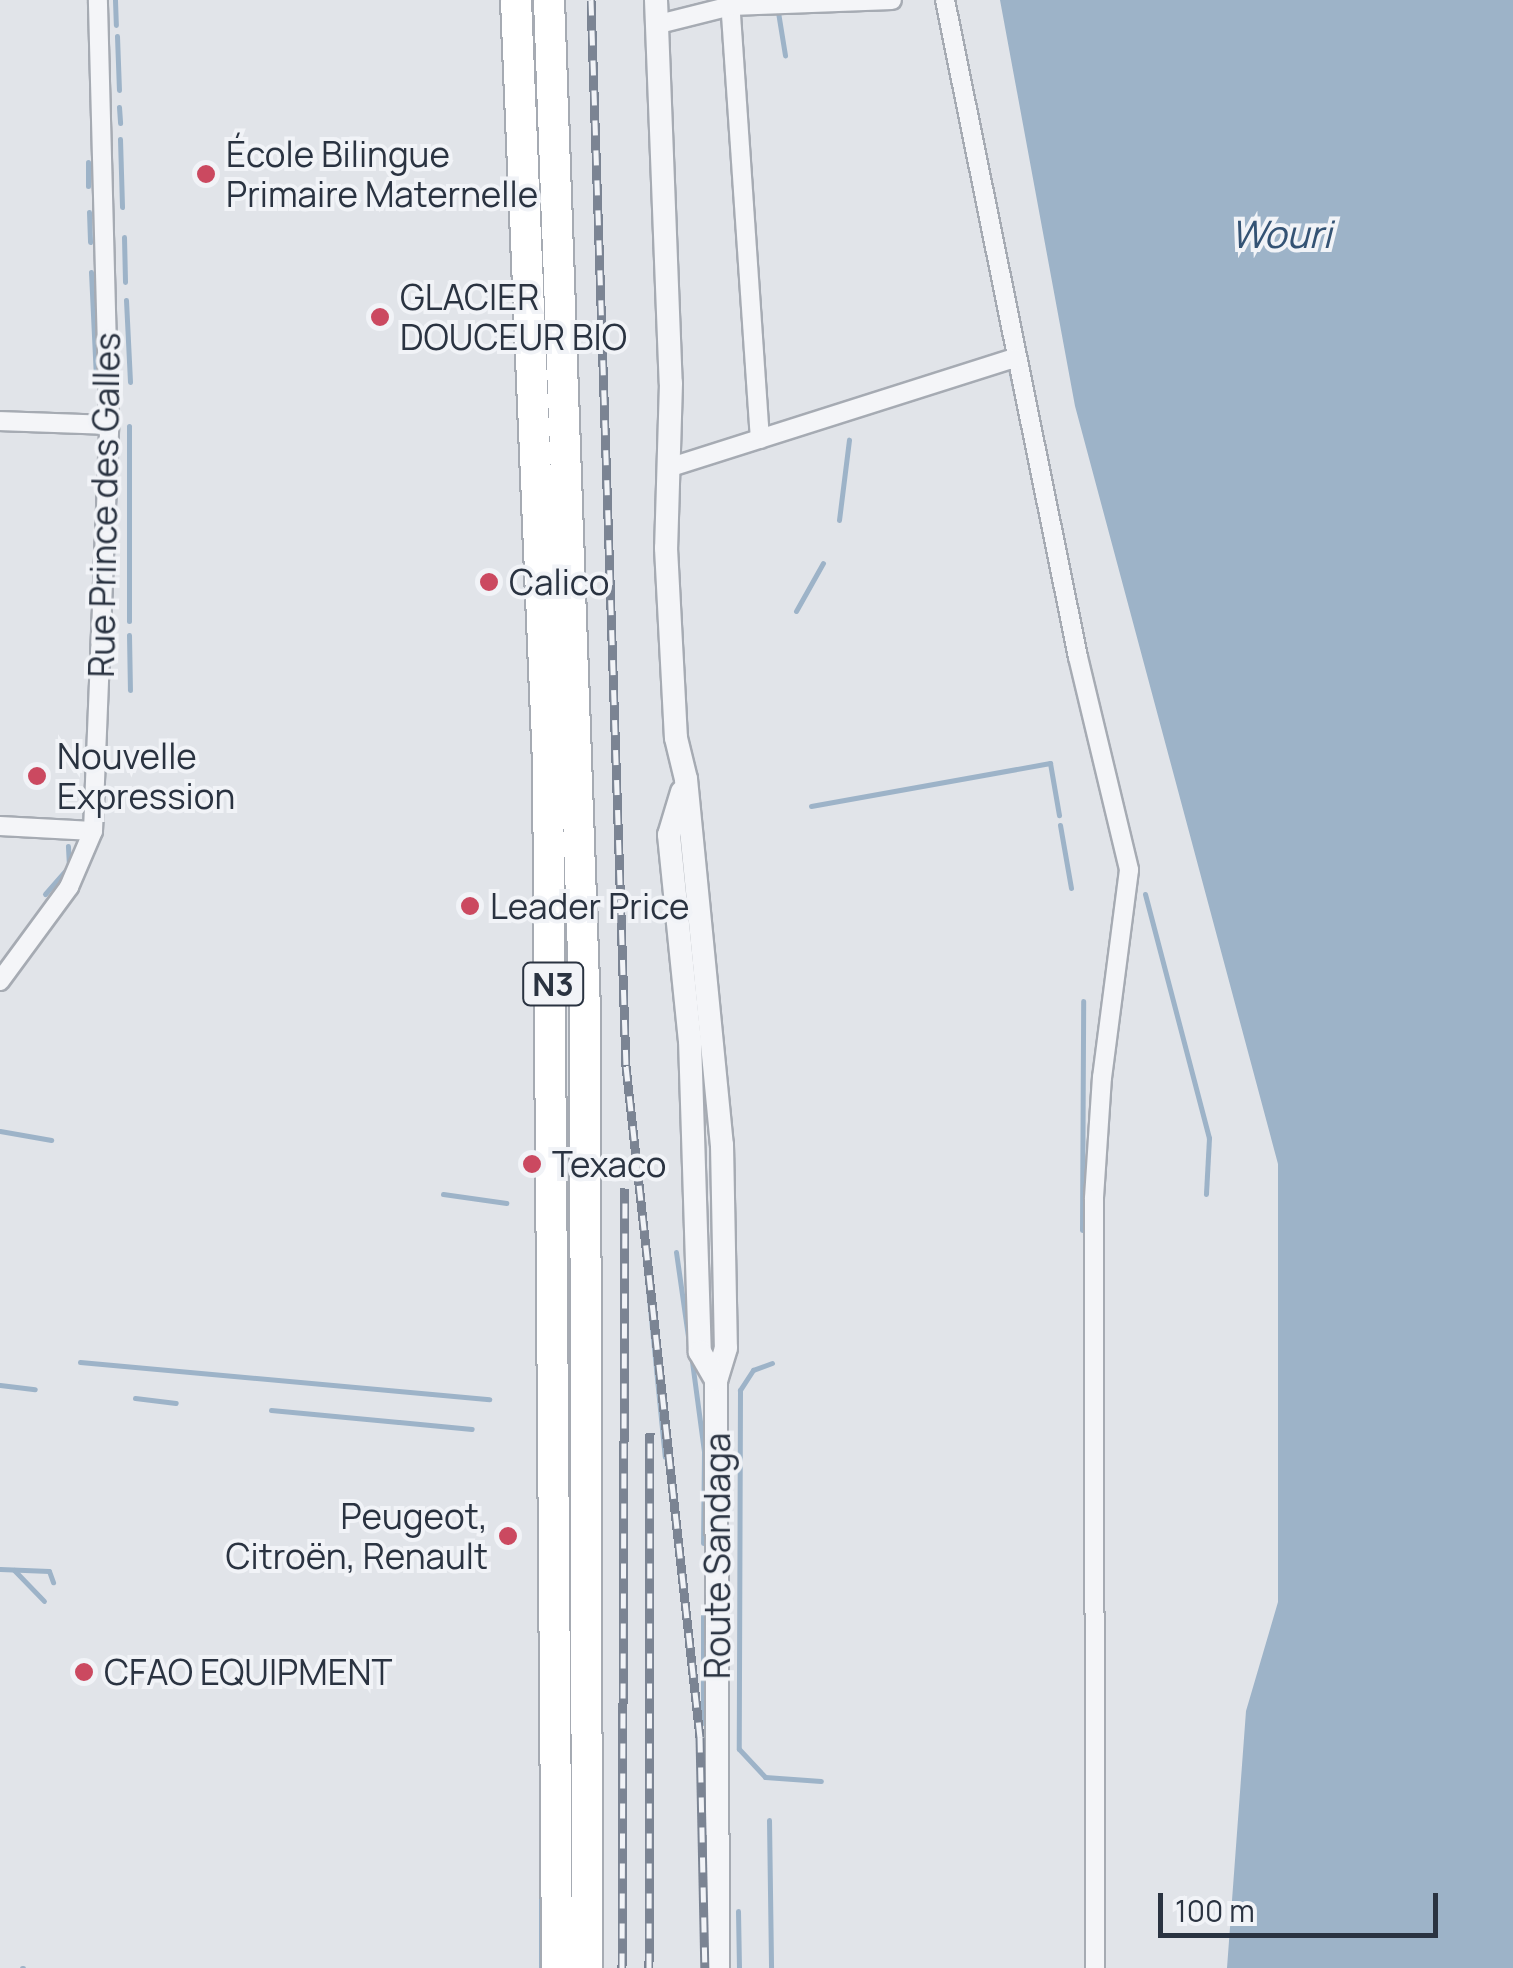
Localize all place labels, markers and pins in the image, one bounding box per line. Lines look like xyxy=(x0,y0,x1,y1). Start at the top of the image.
place label: École Bilingue Primaire Maternelle xyxy=(226,133,538,215)
marker: École Bilingue Primaire Maternelle xyxy=(195,163,217,185)
place label: GLACIER DOUCEUR BIO xyxy=(400,276,627,358)
marker: GLACIER DOUCEUR BIO xyxy=(369,306,391,328)
place label: Calico xyxy=(509,561,609,603)
marker: Calico xyxy=(478,571,500,593)
place label: Nouvelle Expression xyxy=(57,735,235,817)
marker: Nouvelle Expression xyxy=(26,765,48,787)
place label: Leader Price xyxy=(490,885,689,927)
marker: Leader Price xyxy=(459,895,481,917)
place label: Texaco xyxy=(552,1143,667,1185)
marker: Texaco xyxy=(521,1153,543,1175)
place label: Peugeot, Citroën, Renault xyxy=(226,1495,488,1577)
marker: Peugeot, Citroën, Renault xyxy=(497,1525,519,1547)
place label: CFAO EQUIPMENT xyxy=(104,1651,392,1693)
marker: CFAO EQUIPMENT xyxy=(73,1661,95,1683)

